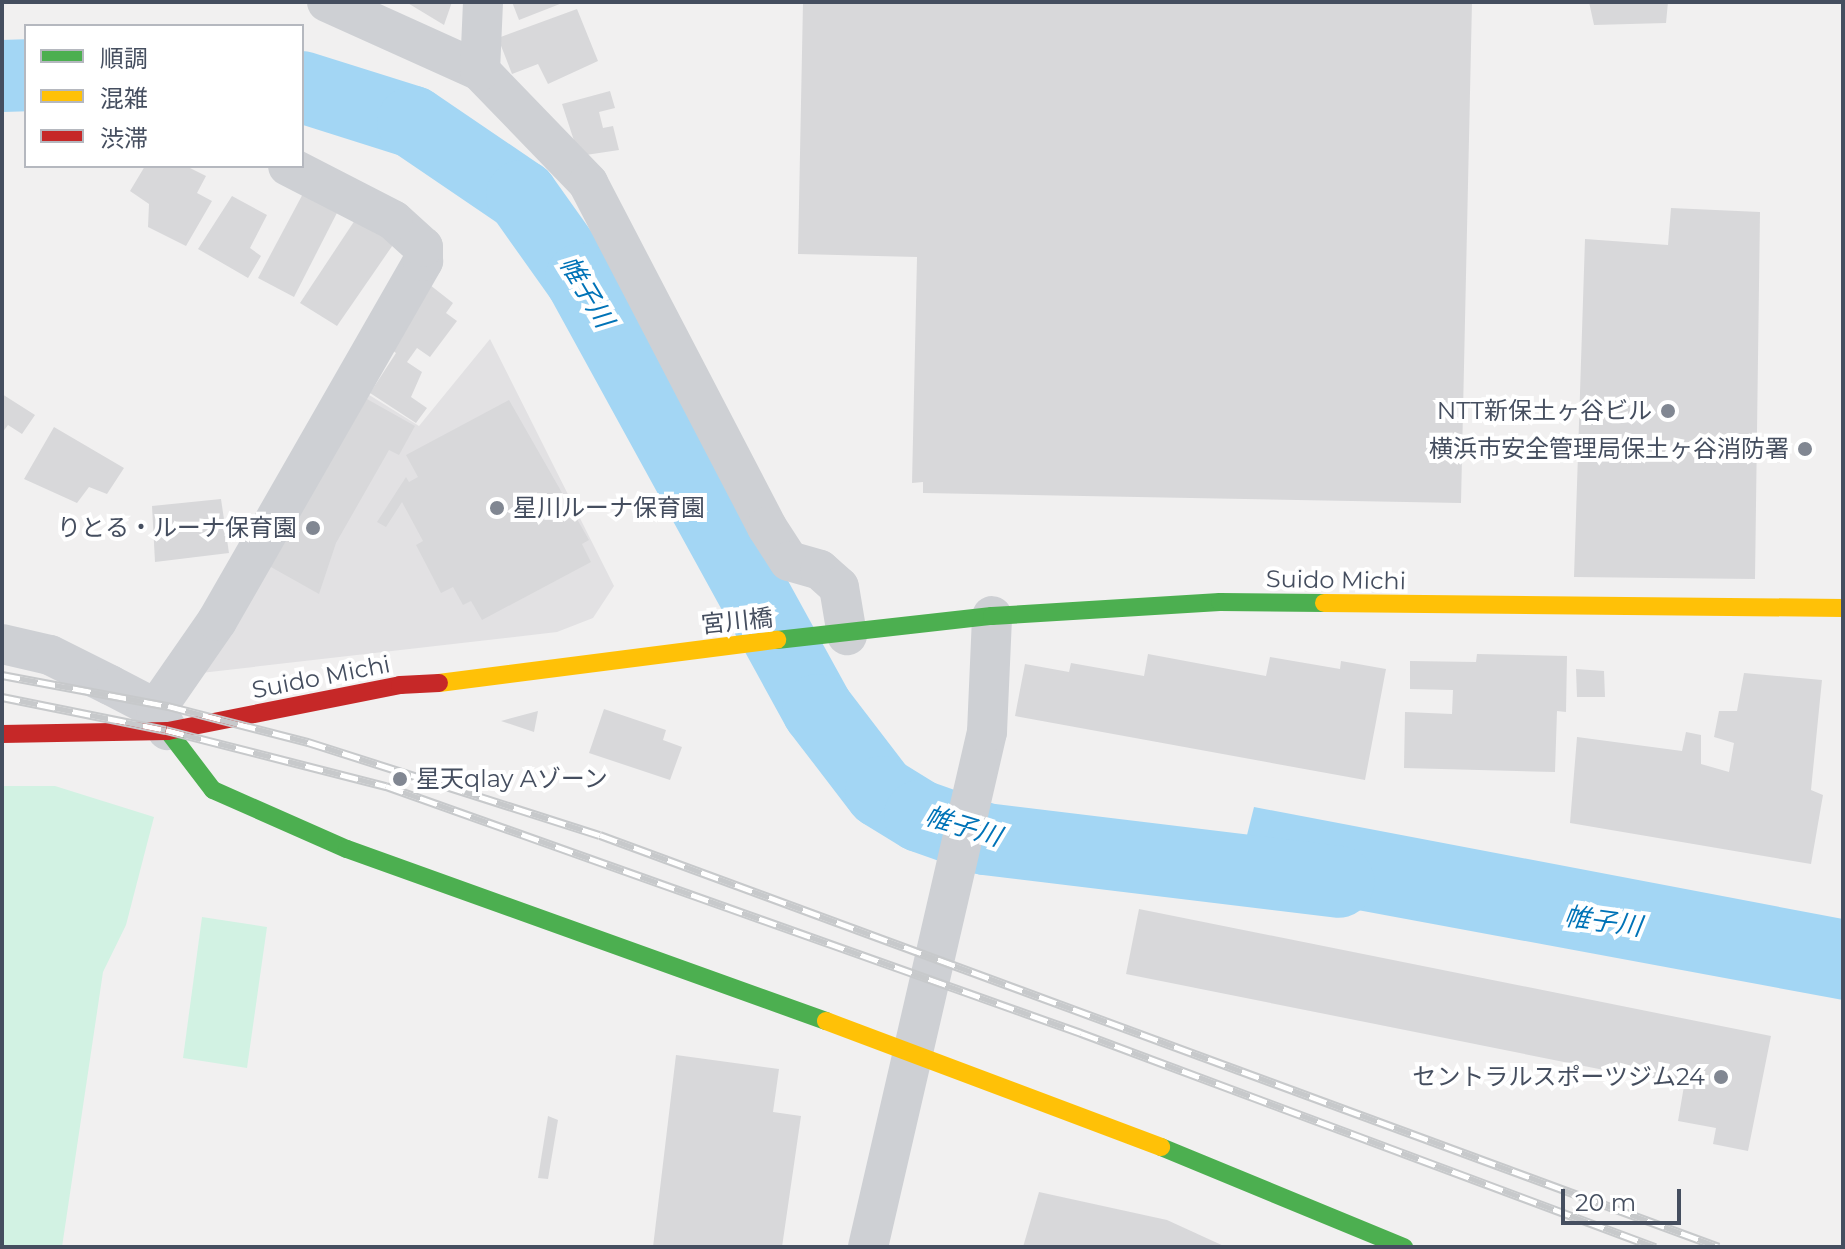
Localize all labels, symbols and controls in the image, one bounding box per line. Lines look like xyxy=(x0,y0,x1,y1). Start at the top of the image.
legend xyxy=(24,24,304,168)
text: 順調 xyxy=(100,44,148,73)
text: 混雑 xyxy=(100,84,148,113)
text: 渋滞 xyxy=(100,124,148,153)
water label: 帷子川 xyxy=(553,251,619,333)
place label: NTT新保土ヶ谷ビル xyxy=(1437,397,1652,425)
marker: NTT新保土ヶ谷ビル xyxy=(1659,402,1677,420)
place label: 横浜市安全管理局保土ヶ谷消防署 xyxy=(1429,435,1789,463)
marker: 横浜市安全管理局保土ヶ谷消防署 xyxy=(1796,440,1814,458)
place label: 星川ルーナ保育園 xyxy=(513,494,705,522)
marker: 星川ルーナ保育園 xyxy=(488,499,506,517)
place label: りとる・ルーナ保育園 xyxy=(57,514,297,542)
marker: りとる・ルーナ保育園 xyxy=(304,519,322,537)
street label: Suido Michi xyxy=(1266,564,1406,596)
street label: 宮川橋 xyxy=(700,603,774,639)
street label: Suido Michi xyxy=(249,649,393,705)
place label: 星天qlay Aゾーン xyxy=(416,765,609,793)
marker: 星天qlay Aゾーン xyxy=(391,770,409,788)
water label: 帷子川 xyxy=(921,801,1005,853)
water label: 帷子川 xyxy=(1562,901,1644,943)
place label: セントラルスポーツジム24 xyxy=(1412,1063,1705,1091)
marker: セントラルスポーツジム24 xyxy=(1712,1068,1730,1086)
scale bar xyxy=(1565,1173,1685,1223)
text: 20 m xyxy=(1575,1188,1636,1217)

